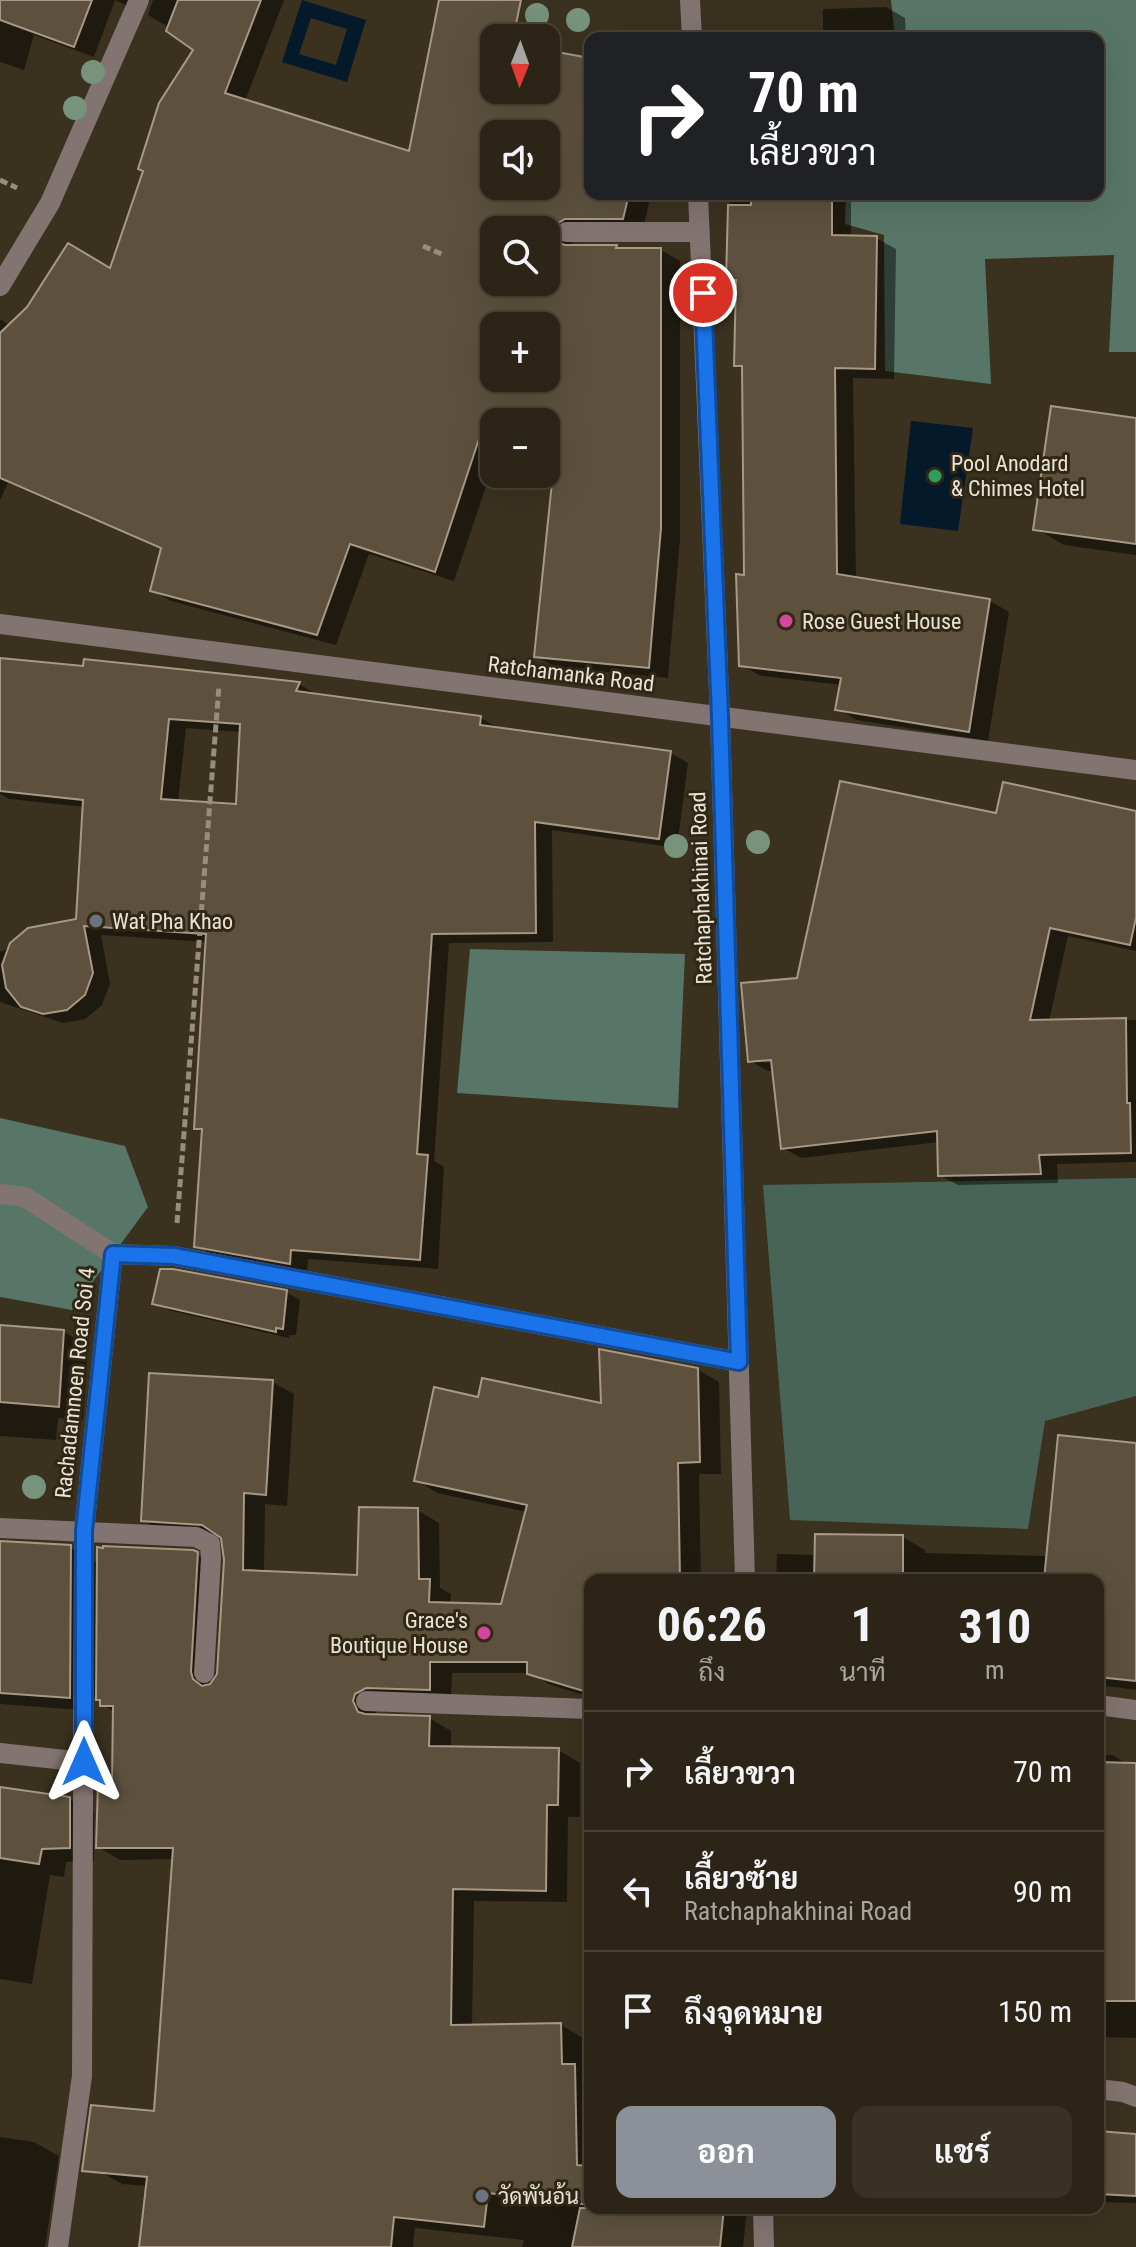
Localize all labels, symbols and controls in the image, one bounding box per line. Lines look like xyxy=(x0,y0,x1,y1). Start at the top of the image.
north arrow xyxy=(480,24,560,104)
map controls xyxy=(480,24,560,488)
text: 70 m xyxy=(748,60,859,126)
icon: right xyxy=(616,64,720,168)
button: sound xyxy=(480,120,560,200)
text: เลี้ยวขวา xyxy=(748,132,876,174)
button: search xyxy=(480,216,560,296)
pin xyxy=(669,259,737,327)
icon: arrive xyxy=(681,271,725,315)
button: + xyxy=(480,312,560,392)
button: − xyxy=(480,408,560,488)
place label: Pool Anodard & Chimes Hotel xyxy=(951,451,1085,501)
marker: Pool Anodard & Chimes Hotel xyxy=(926,467,944,485)
place label: Rose Guest House xyxy=(802,609,961,634)
marker: Rose Guest House xyxy=(777,612,795,630)
street label: Ratchamanka Road xyxy=(486,651,656,697)
street label: Ratchaphakhinai Road xyxy=(685,791,717,985)
place label: Wat Pha Khao xyxy=(112,909,233,934)
marker: Wat Pha Khao xyxy=(87,912,105,930)
street label: Rachadamnoen Road Soi 4 xyxy=(50,1266,100,1500)
text: 06:26 xyxy=(657,1596,767,1653)
text: 1 xyxy=(851,1596,875,1653)
text: 310 xyxy=(958,1598,1031,1655)
place label: Grace's Boutique House xyxy=(330,1608,468,1658)
marker: Grace's Boutique House xyxy=(475,1624,493,1642)
text: m xyxy=(985,1655,1005,1685)
text: ถึง xyxy=(698,1657,725,1687)
text: นาที xyxy=(840,1657,886,1687)
position arrow xyxy=(42,1720,126,1804)
icon: right xyxy=(616,1749,660,1793)
text: 70 m xyxy=(1013,1754,1072,1789)
text: เลี้ยวขวา xyxy=(684,1756,796,1791)
text: เลี้ยวซ้าย xyxy=(684,1861,798,1896)
icon: left xyxy=(616,1869,660,1913)
text: 90 m xyxy=(1013,1874,1072,1909)
text: Ratchaphakhinai Road xyxy=(684,1896,912,1926)
icon: arrive xyxy=(616,1989,660,2033)
text: 150 m xyxy=(998,1994,1072,2029)
text: ถึงจุดหมาย xyxy=(684,1996,823,2031)
button: ออก xyxy=(616,2106,836,2198)
button: แชร์ xyxy=(852,2106,1072,2198)
place label: วัดพันอ้น xyxy=(498,2182,579,2209)
marker: วัดพันอ้น xyxy=(473,2187,491,2205)

